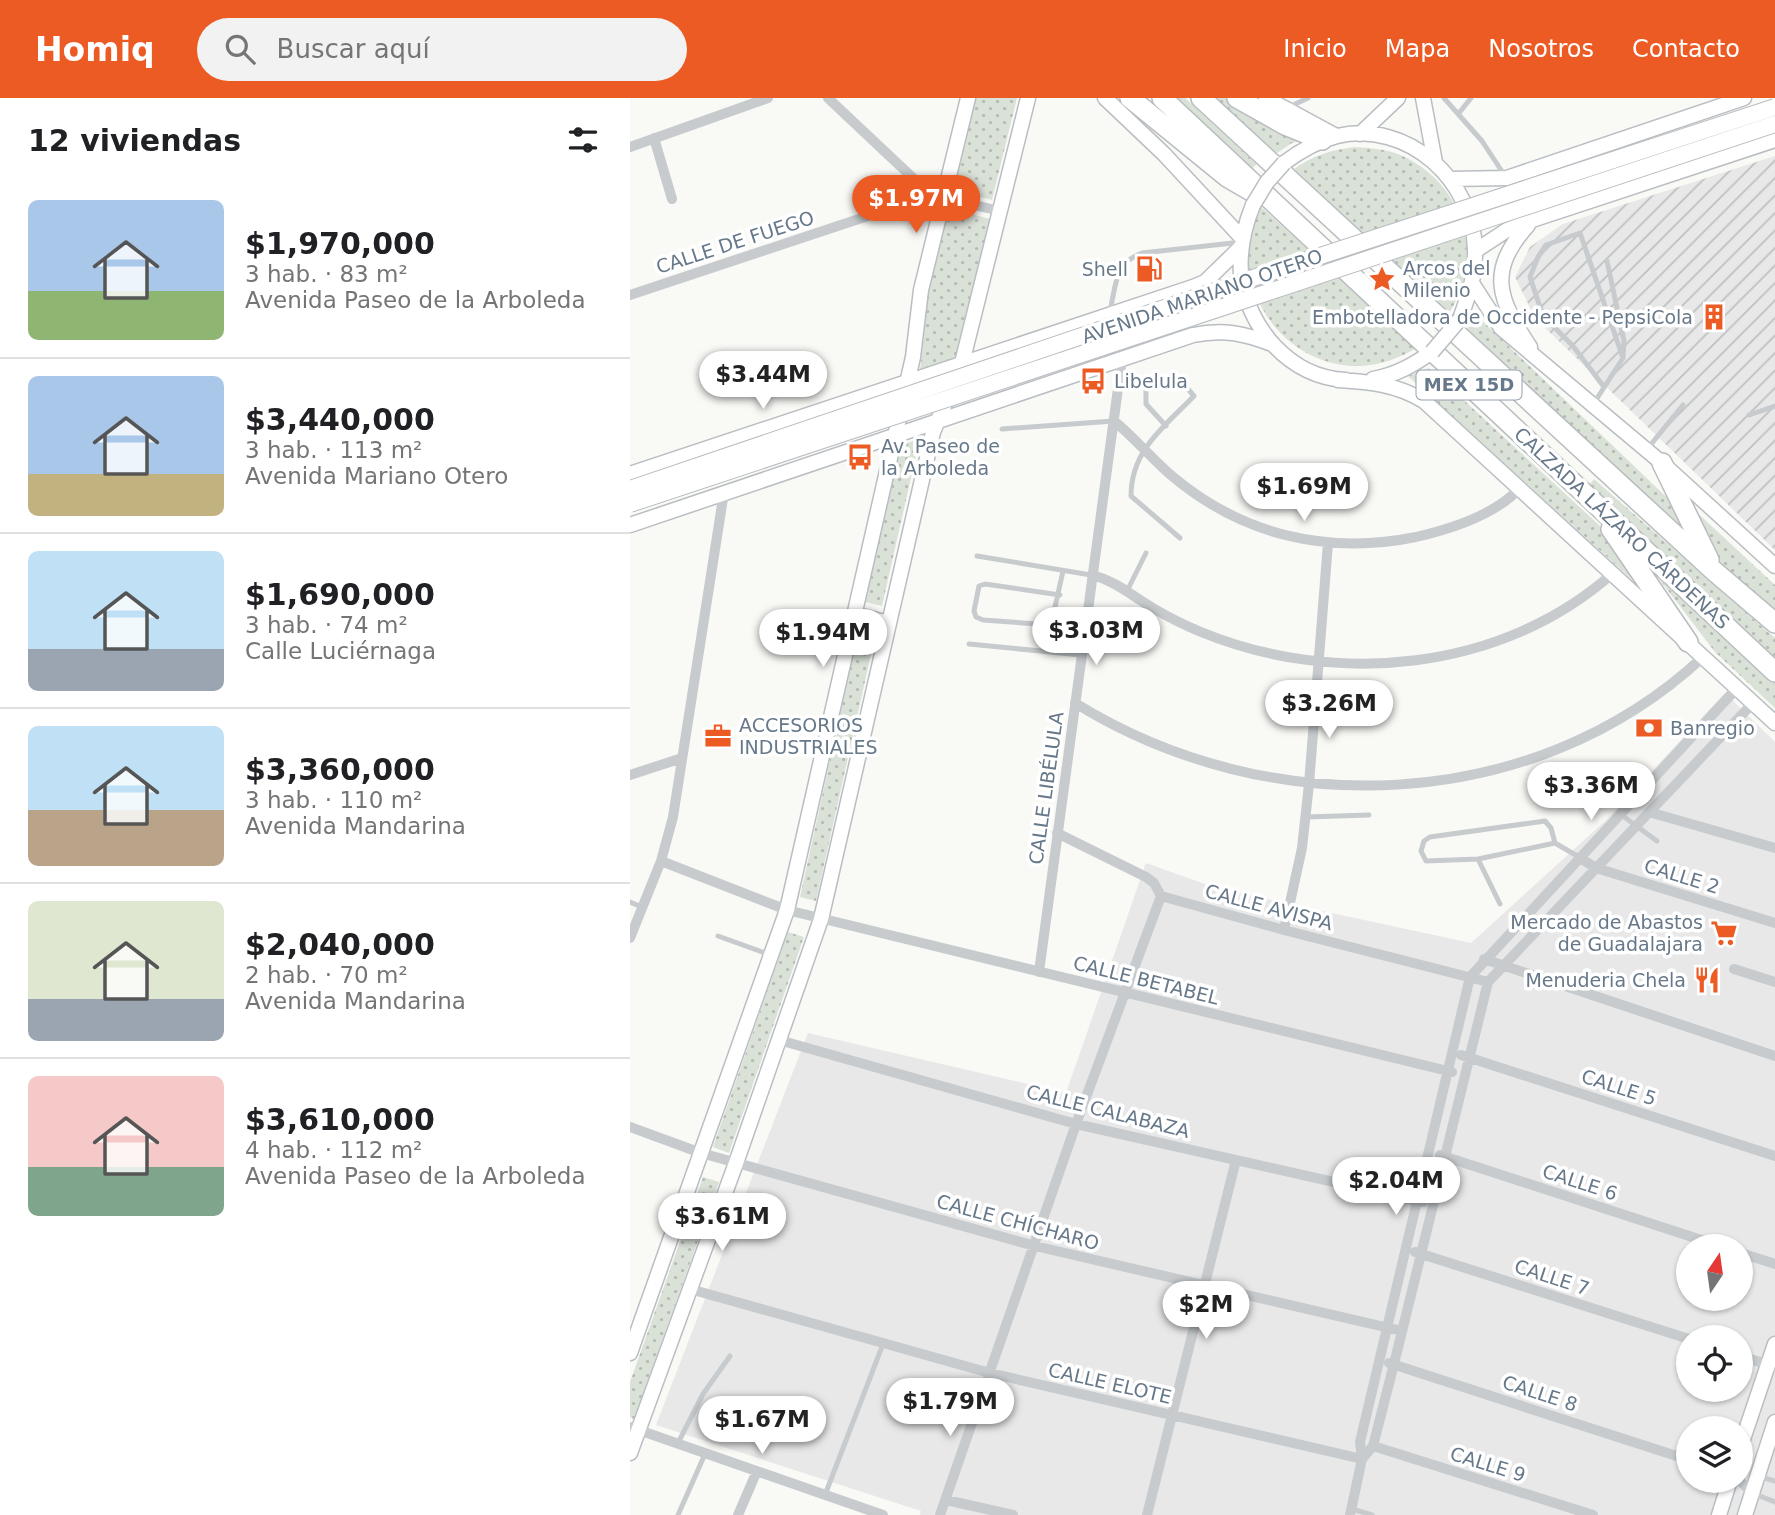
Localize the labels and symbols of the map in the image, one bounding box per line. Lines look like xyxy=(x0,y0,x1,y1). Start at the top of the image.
pin: $1.97M xyxy=(859,176,973,235)
street label: CALLE DE FUEGO xyxy=(653,206,817,278)
street label: AVENIDA MARIANO OTERO xyxy=(1079,244,1325,348)
fuel station icon: Shell xyxy=(1134,254,1164,284)
place label: Arcos del Milenio xyxy=(1403,257,1490,301)
place label: Shell xyxy=(1082,258,1128,280)
place icon: Arcos del Milenio xyxy=(1367,264,1397,294)
building icon: Embotelladora de Occidente - PepsiCola xyxy=(1699,302,1729,332)
place label: Embotelladora de Occidente - PepsiCola xyxy=(1312,306,1693,328)
pin: $3.44M xyxy=(706,352,820,411)
bus stop icon: Libelula xyxy=(1078,366,1108,396)
place label: Libelula xyxy=(1114,370,1188,392)
road number: MEX 15D xyxy=(1416,370,1522,400)
street label: CALZADA LÁZARO CÁRDENAS xyxy=(1510,422,1734,634)
place label: Av. Paseo de la Arboleda xyxy=(881,435,1000,479)
bus stop icon: Av. Paseo de la Arboleda xyxy=(845,442,875,472)
pin: $1.69M xyxy=(1247,464,1361,523)
pin: $3.03M xyxy=(1039,608,1153,667)
pin: $1.94M xyxy=(766,610,880,669)
pin: $3.26M xyxy=(1272,680,1386,740)
street label: CALLE LIBÉLULA xyxy=(1024,710,1068,866)
bank icon: Banregio xyxy=(1634,713,1664,743)
place label: ACCESORIOS INDUSTRIALES xyxy=(739,714,877,758)
place label: Banregio xyxy=(1670,717,1755,739)
office icon: ACCESORIOS INDUSTRIALES xyxy=(703,721,733,751)
pin: $3.36M xyxy=(1534,762,1648,822)
street label: CALLE 2 xyxy=(1642,854,1722,898)
street label: CALLE AVISPA xyxy=(1203,879,1335,935)
place label: Mercado de Abastos de Guadalajara xyxy=(1510,911,1703,955)
supermarket icon: Mercado de Abastos de Guadalajara xyxy=(1709,918,1739,948)
street label: CALLE BETABEL xyxy=(1071,951,1221,1009)
restaurant icon: Menuderia Chela xyxy=(1692,965,1722,995)
place label: Menuderia Chela xyxy=(1525,969,1686,991)
street label: CALLE 5 xyxy=(1579,1065,1659,1109)
street label: CALLE CALABAZA xyxy=(1024,1080,1192,1142)
pin: $2.04M xyxy=(1339,1158,1453,1217)
street label: CALLE 6 xyxy=(1540,1160,1620,1204)
street label: CALLE CHÍCHARO xyxy=(934,1190,1102,1254)
pin: $3.61M xyxy=(665,1194,779,1253)
north arrow xyxy=(1676,1234,1754,1311)
street label: CALLE 7 xyxy=(1512,1255,1592,1299)
pin: $2M xyxy=(1172,1282,1240,1341)
street label: CALLE ELOTE xyxy=(1046,1358,1174,1408)
street label: CALLE 8 xyxy=(1500,1371,1580,1415)
pin: $1.79M xyxy=(893,1378,1007,1438)
pin: $1.67M xyxy=(705,1396,819,1456)
street label: CALLE 9 xyxy=(1448,1442,1528,1486)

